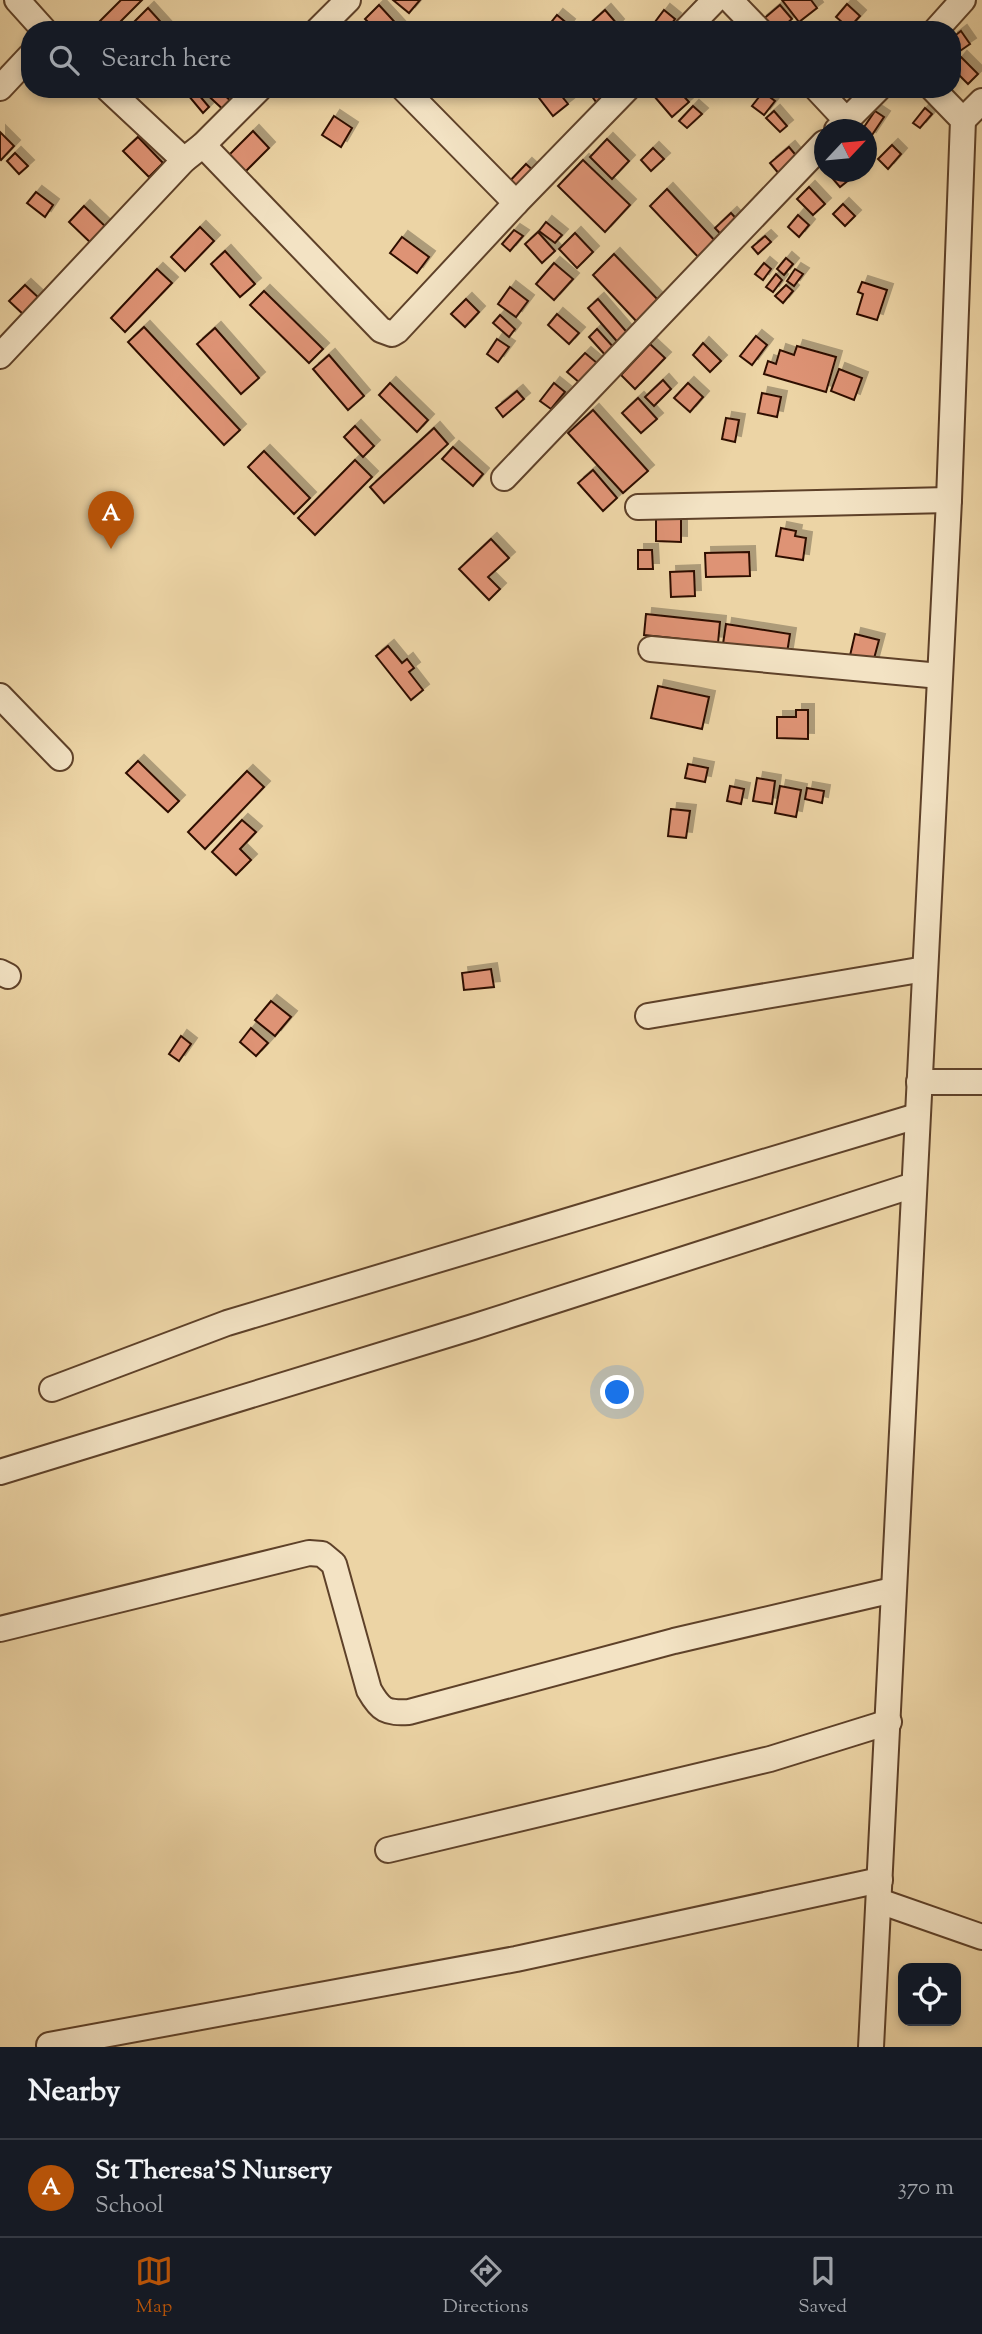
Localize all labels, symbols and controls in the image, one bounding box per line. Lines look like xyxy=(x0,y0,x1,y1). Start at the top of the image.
search box xyxy=(21,21,961,98)
icon: search xyxy=(45,41,83,79)
text: Search here xyxy=(101,41,231,78)
north arrow xyxy=(814,119,877,182)
pin: A xyxy=(88,491,134,549)
your location xyxy=(600,1375,634,1409)
map controls xyxy=(898,1963,961,2026)
button: locate xyxy=(898,1963,961,2026)
text: Nearby xyxy=(28,2071,120,2114)
text: St Theresa'S Nursery xyxy=(95,2153,332,2190)
text: A xyxy=(42,2172,60,2205)
text: 370 m xyxy=(898,2172,954,2205)
text: School xyxy=(95,2190,164,2223)
tab: Map xyxy=(135,2252,173,2321)
tab: Directions xyxy=(443,2252,528,2321)
tab: Saved xyxy=(798,2252,847,2321)

